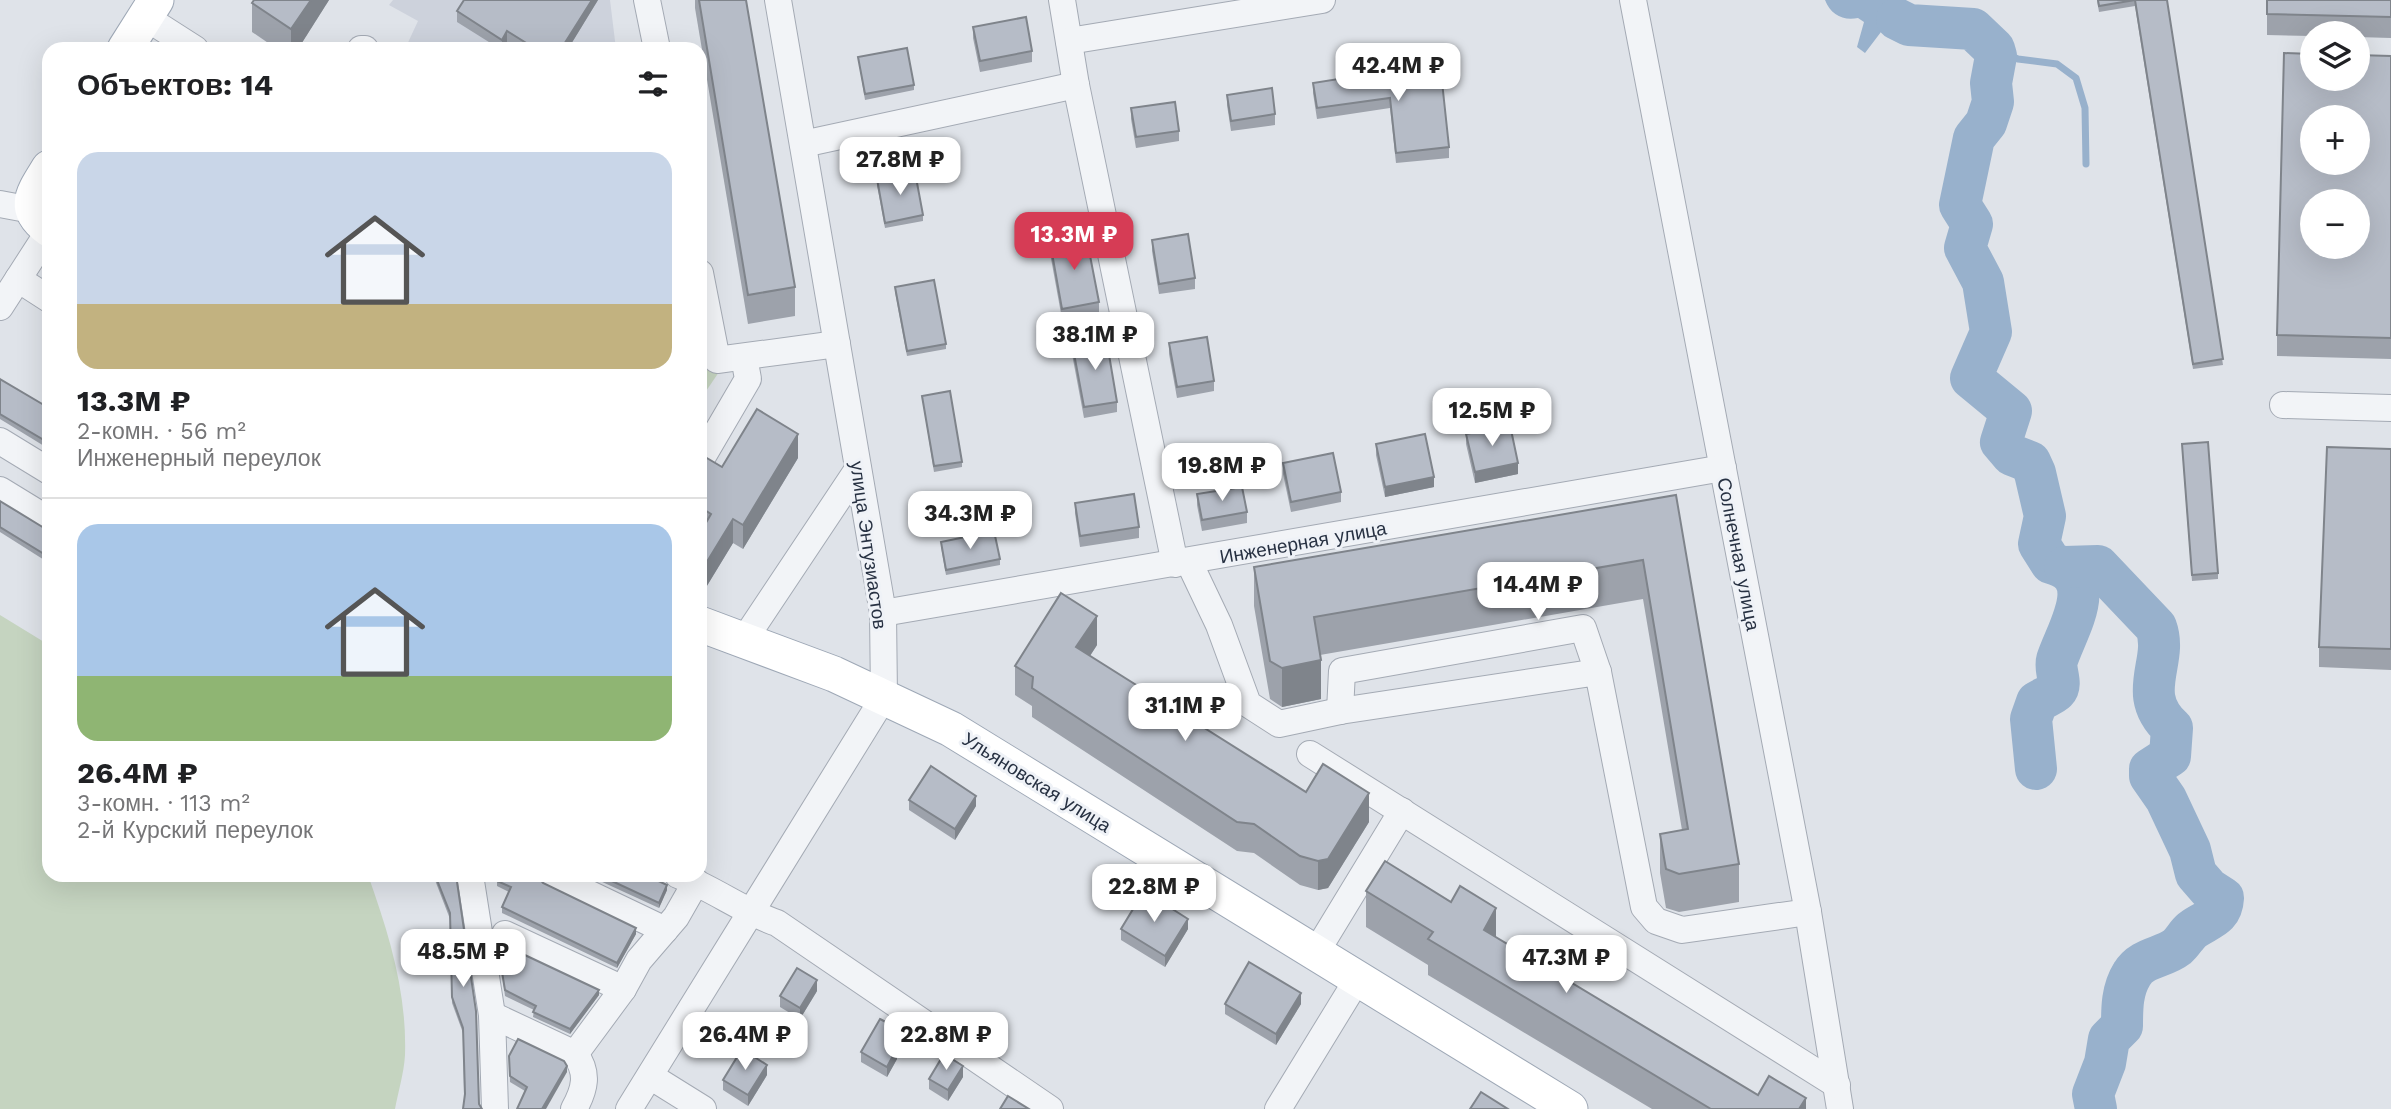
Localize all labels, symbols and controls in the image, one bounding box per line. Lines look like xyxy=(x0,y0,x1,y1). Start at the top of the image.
map controls xyxy=(2300,21,2370,259)
button: layers xyxy=(2300,21,2370,91)
pin: 42.4M ₽ xyxy=(1333,43,1463,103)
text: 42.4M ₽ xyxy=(1351,52,1445,79)
icon: filters xyxy=(634,65,672,103)
text: Объектов: 14 xyxy=(77,67,273,102)
button: + xyxy=(2300,105,2370,175)
pin: 27.8M ₽ xyxy=(835,138,965,197)
text: 27.8M ₽ xyxy=(856,146,944,173)
button: − xyxy=(2300,189,2370,259)
icon: home xyxy=(312,197,438,323)
pin: 13.3M ₽ xyxy=(1009,212,1139,272)
text: 13.3M ₽ xyxy=(1030,221,1118,248)
pin: 38.1M ₽ xyxy=(1030,312,1160,372)
text: 38.1M ₽ xyxy=(1052,321,1138,348)
text: 13.3M ₽ xyxy=(77,383,191,418)
pin: 12.5M ₽ xyxy=(1427,388,1557,448)
text: 12.5M ₽ xyxy=(1448,397,1536,424)
text: 2-комн. · 56 m² xyxy=(77,418,246,445)
pin: 19.8M ₽ xyxy=(1157,444,1287,503)
text: Инженерный переулок xyxy=(77,445,321,472)
text: 19.8M ₽ xyxy=(1178,452,1266,479)
street label: улица Энтузиастов xyxy=(845,459,892,631)
street label: Солнечная улица xyxy=(1712,476,1765,633)
pin: 34.3M ₽ xyxy=(905,491,1035,551)
text: 34.3M ₽ xyxy=(924,500,1016,527)
street label: Инженерная улица xyxy=(1218,516,1389,569)
pin: 14.4M ₽ xyxy=(1473,562,1603,622)
icon: home xyxy=(312,569,438,695)
text: 14.4M ₽ xyxy=(1493,571,1583,598)
pin: 31.1M ₽ xyxy=(1120,684,1250,743)
text: 31.1M ₽ xyxy=(1144,692,1226,719)
street label: Ульяновская улица xyxy=(958,727,1116,838)
text: 26.4M ₽ xyxy=(77,755,198,790)
text: 3-комн. · 113 m² xyxy=(77,790,250,817)
text: 2-й Курский переулок xyxy=(77,817,313,844)
pin: 22.8M ₽ xyxy=(1089,864,1219,924)
text: 22.8M ₽ xyxy=(1108,873,1200,900)
pin: 48.5M ₽ xyxy=(398,930,528,989)
pin: 47.3M ₽ xyxy=(1501,936,1631,995)
text: 48.5M ₽ xyxy=(417,938,509,965)
text: 47.3M ₽ xyxy=(1522,944,1610,971)
pin: 26.4M ₽ xyxy=(680,1012,810,1072)
pin: 22.8M ₽ xyxy=(881,1012,1011,1072)
text: 26.4M ₽ xyxy=(699,1021,791,1048)
text: 22.8M ₽ xyxy=(900,1021,992,1048)

